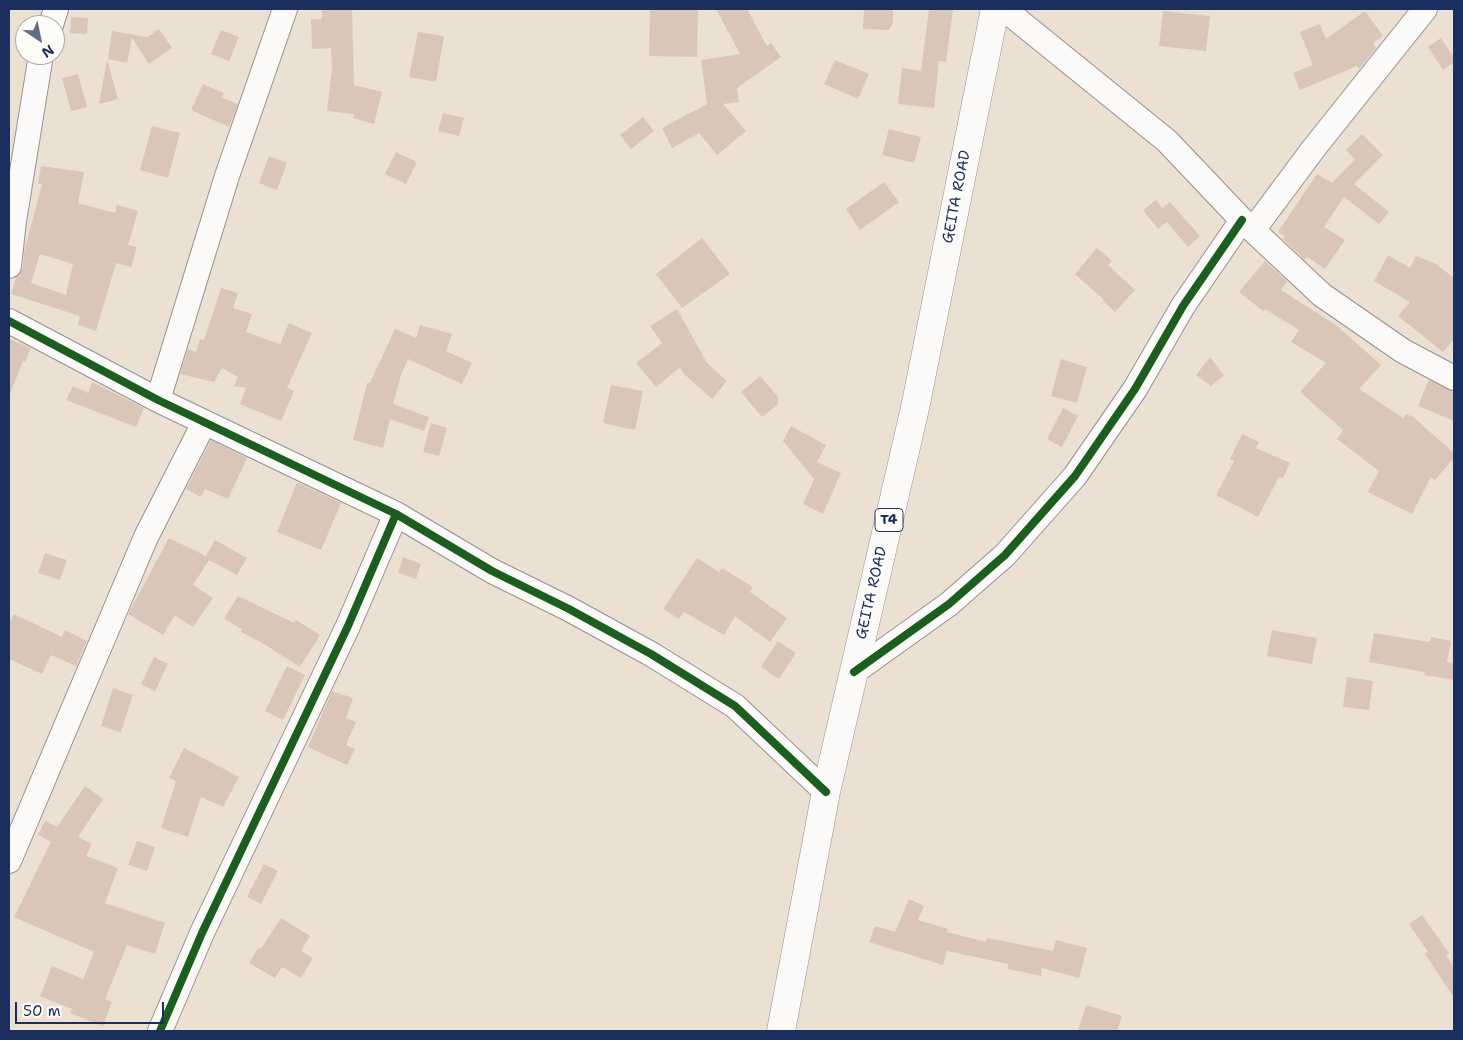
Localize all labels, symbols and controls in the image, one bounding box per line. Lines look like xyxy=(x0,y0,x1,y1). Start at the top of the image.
north arrow xyxy=(15,15,65,65)
text: N xyxy=(38,41,57,62)
street label: GEITA ROAD xyxy=(939,149,975,245)
road number: T4 xyxy=(875,508,903,532)
street label: GEITA ROAD xyxy=(853,545,891,641)
scale bar xyxy=(18,992,166,1024)
text: 50 m xyxy=(23,1001,61,1021)

